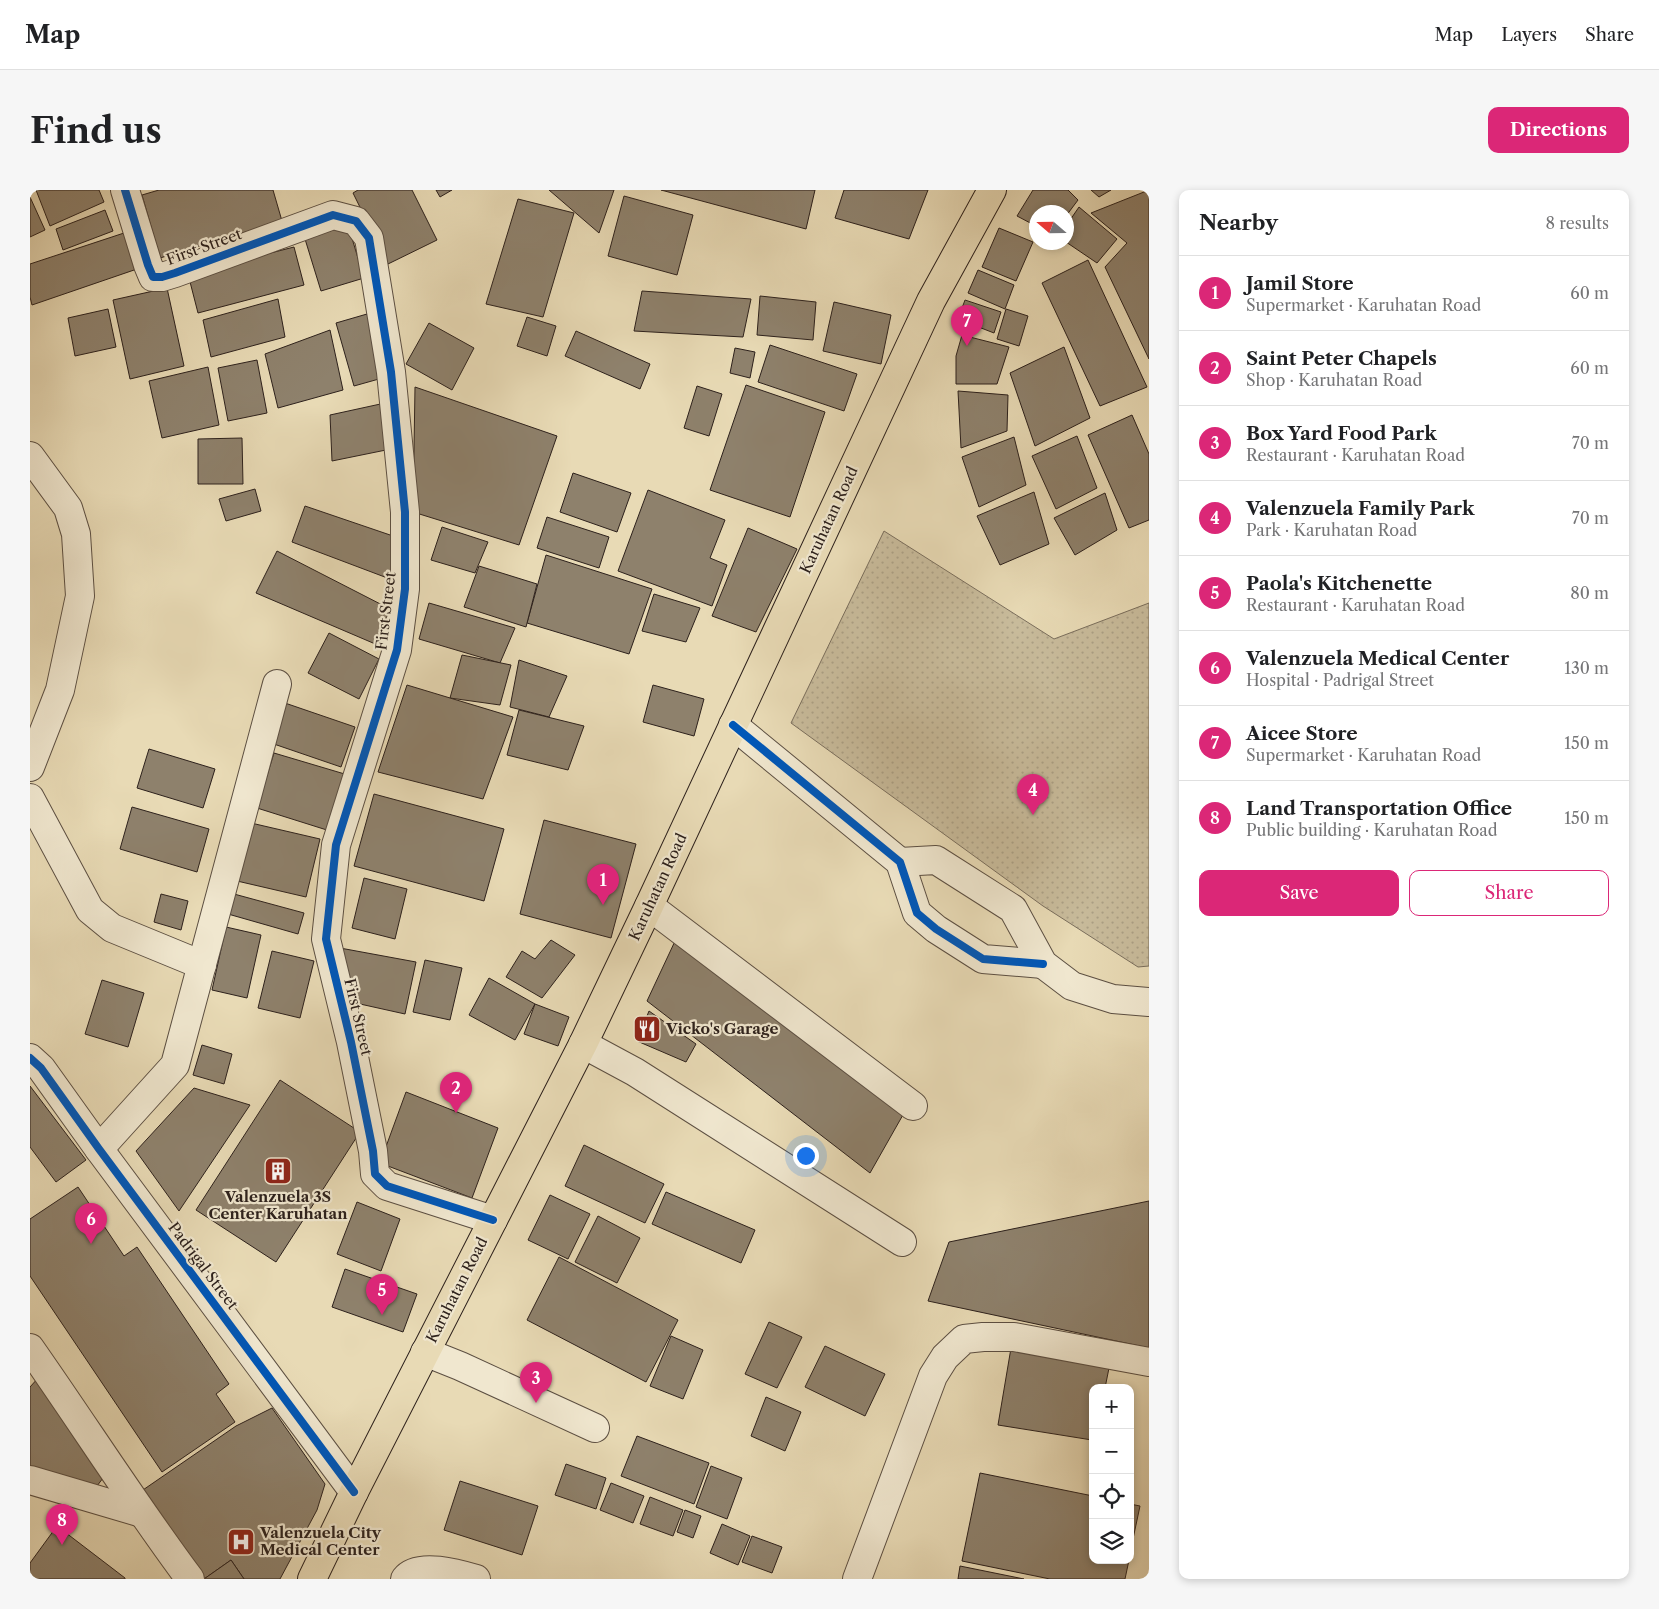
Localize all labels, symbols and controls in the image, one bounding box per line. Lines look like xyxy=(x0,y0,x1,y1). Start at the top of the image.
text: Map xyxy=(25,20,80,49)
text: Map xyxy=(1435,24,1473,46)
text: Layers xyxy=(1501,24,1557,46)
text: Share xyxy=(1585,24,1634,46)
button: Directions xyxy=(1488,107,1629,153)
text: Find us xyxy=(30,109,162,152)
north arrow xyxy=(1029,205,1074,250)
text: Nearby xyxy=(1199,210,1278,235)
text: 8 results xyxy=(1546,213,1609,233)
street label: First Street xyxy=(164,224,245,269)
text: Jamil Store xyxy=(1246,272,1354,295)
text: 1 xyxy=(1211,283,1219,303)
text: 60 m xyxy=(1570,283,1609,303)
text: Supermarket · Karuhatan Road xyxy=(1246,295,1481,315)
pin: 7 xyxy=(951,305,983,346)
text: Saint Peter Chapels xyxy=(1246,347,1437,370)
text: 2 xyxy=(1210,358,1220,378)
text: 60 m xyxy=(1570,358,1609,378)
text: Shop · Karuhatan Road xyxy=(1246,370,1422,390)
text: Box Yard Food Park xyxy=(1246,422,1437,445)
text: 3 xyxy=(1210,433,1220,453)
text: 70 m xyxy=(1572,433,1609,453)
text: Restaurant · Karuhatan Road xyxy=(1246,445,1465,465)
street label: Karuhatan Road xyxy=(795,463,862,576)
text: Valenzuela Family Park xyxy=(1246,497,1475,520)
text: 4 xyxy=(1210,508,1220,528)
text: 70 m xyxy=(1572,508,1609,528)
text: Park · Karuhatan Road xyxy=(1246,520,1417,540)
street label: First Street xyxy=(371,570,400,651)
text: Paola's Kitchenette xyxy=(1246,572,1432,595)
text: 5 xyxy=(1211,583,1219,603)
text: 80 m xyxy=(1570,583,1609,603)
text: Restaurant · Karuhatan Road xyxy=(1246,595,1465,615)
text: Valenzuela Medical Center xyxy=(1246,647,1509,670)
text: 6 xyxy=(1210,658,1220,678)
text: 130 m xyxy=(1564,658,1609,678)
text: Hospital · Padrigal Street xyxy=(1246,670,1434,690)
text: Aicee Store xyxy=(1246,722,1358,745)
text: 7 xyxy=(1211,733,1219,753)
text: 150 m xyxy=(1564,733,1609,753)
text: Supermarket · Karuhatan Road xyxy=(1246,745,1481,765)
pin: 4 xyxy=(1017,774,1049,815)
text: Land Transportation Office xyxy=(1246,797,1512,820)
text: 8 xyxy=(1210,808,1220,828)
text: 150 m xyxy=(1564,808,1609,828)
text: Public building · Karuhatan Road xyxy=(1246,820,1497,840)
street label: Karuhatan Road xyxy=(624,830,691,943)
pin: 1 xyxy=(587,864,619,905)
button: Save xyxy=(1199,870,1399,916)
button: Share xyxy=(1409,870,1609,916)
street label: First Street xyxy=(340,976,377,1058)
restaurant icon: Vicko's Garage xyxy=(632,1014,662,1044)
place label: Vicko's Garage xyxy=(665,1019,779,1038)
pin: 2 xyxy=(440,1072,472,1113)
your location xyxy=(793,1143,819,1169)
building icon: Valenzuela 3S Center Karuhatan xyxy=(263,1156,293,1186)
place label: Valenzuela 3S Center Karuhatan xyxy=(208,1187,348,1223)
pin: 6 xyxy=(75,1203,107,1244)
street label: Padrigal Street xyxy=(164,1218,243,1314)
street label: Karuhatan Road xyxy=(422,1234,491,1346)
pin: 5 xyxy=(366,1274,398,1315)
pin: 3 xyxy=(520,1362,552,1403)
map controls xyxy=(1089,1384,1134,1564)
button: + xyxy=(1089,1384,1134,1429)
button: − xyxy=(1089,1429,1134,1474)
button: locate xyxy=(1089,1474,1134,1519)
pin: 8 xyxy=(46,1504,78,1545)
button: layers xyxy=(1089,1519,1134,1564)
place label: Valenzuela City Medical Center xyxy=(259,1523,382,1559)
hospital icon: Valenzuela City Medical Center xyxy=(226,1527,256,1557)

